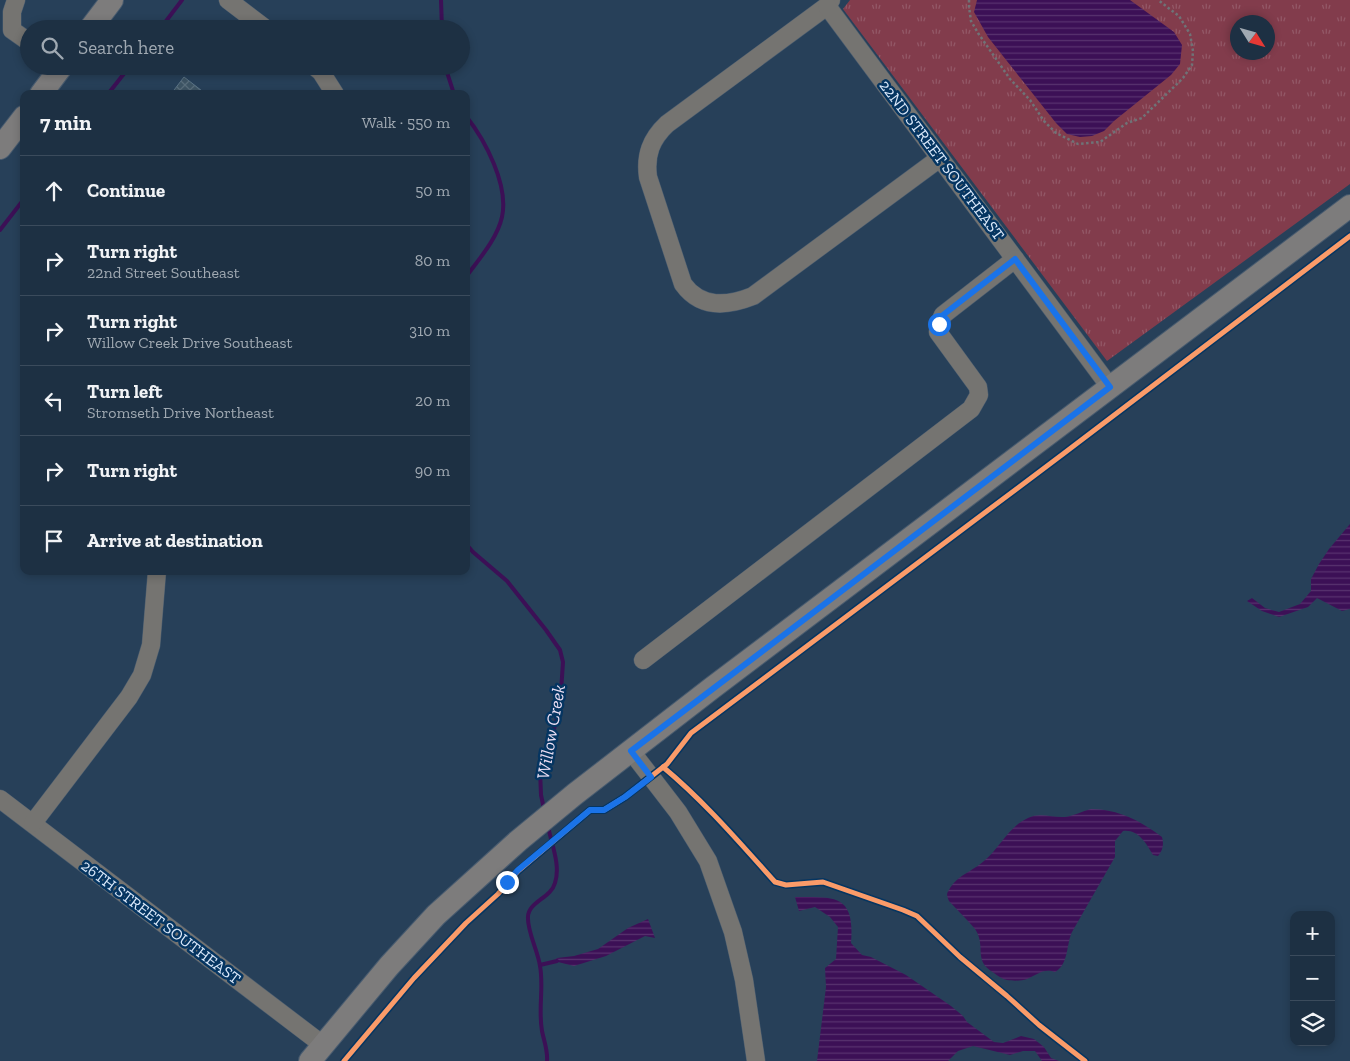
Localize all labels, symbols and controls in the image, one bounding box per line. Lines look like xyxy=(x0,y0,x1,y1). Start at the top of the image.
north arrow xyxy=(1230,15,1275,60)
search box xyxy=(20,20,470,75)
icon: search xyxy=(38,34,66,62)
text: Search here xyxy=(78,36,174,59)
street label: 22ND STREET SOUTHEAST xyxy=(876,76,1008,244)
text: 7 min xyxy=(40,110,91,135)
text: Walk · 550 m xyxy=(362,113,450,132)
icon: ahead xyxy=(40,177,68,205)
text: Continue xyxy=(87,179,165,202)
text: 50 m xyxy=(415,181,450,200)
text: Turn right xyxy=(87,240,177,263)
icon: right xyxy=(40,247,68,275)
text: 80 m xyxy=(415,251,450,270)
text: 22nd Street Southeast xyxy=(87,263,240,282)
text: Turn right xyxy=(87,310,177,333)
route start xyxy=(928,313,951,336)
icon: right xyxy=(40,317,68,345)
text: 310 m xyxy=(409,321,450,340)
text: Willow Creek Drive Southeast xyxy=(87,333,292,352)
text: Turn left xyxy=(87,380,162,403)
icon: left xyxy=(40,387,68,415)
text: 20 m xyxy=(415,391,450,410)
text: Stromseth Drive Northeast xyxy=(87,403,274,422)
icon: right xyxy=(40,457,68,485)
text: Turn right xyxy=(87,459,177,482)
text: 90 m xyxy=(415,461,450,480)
icon: arrive xyxy=(40,527,68,555)
text: Arrive at destination xyxy=(87,529,263,552)
water label: Willow Creek xyxy=(532,683,570,781)
street label: 26TH STREET SOUTHEAST xyxy=(78,856,244,988)
route end xyxy=(496,871,519,894)
map controls xyxy=(1290,911,1335,1046)
button: + xyxy=(1290,911,1335,956)
button: − xyxy=(1290,956,1335,1001)
button: layers xyxy=(1290,1001,1335,1046)

